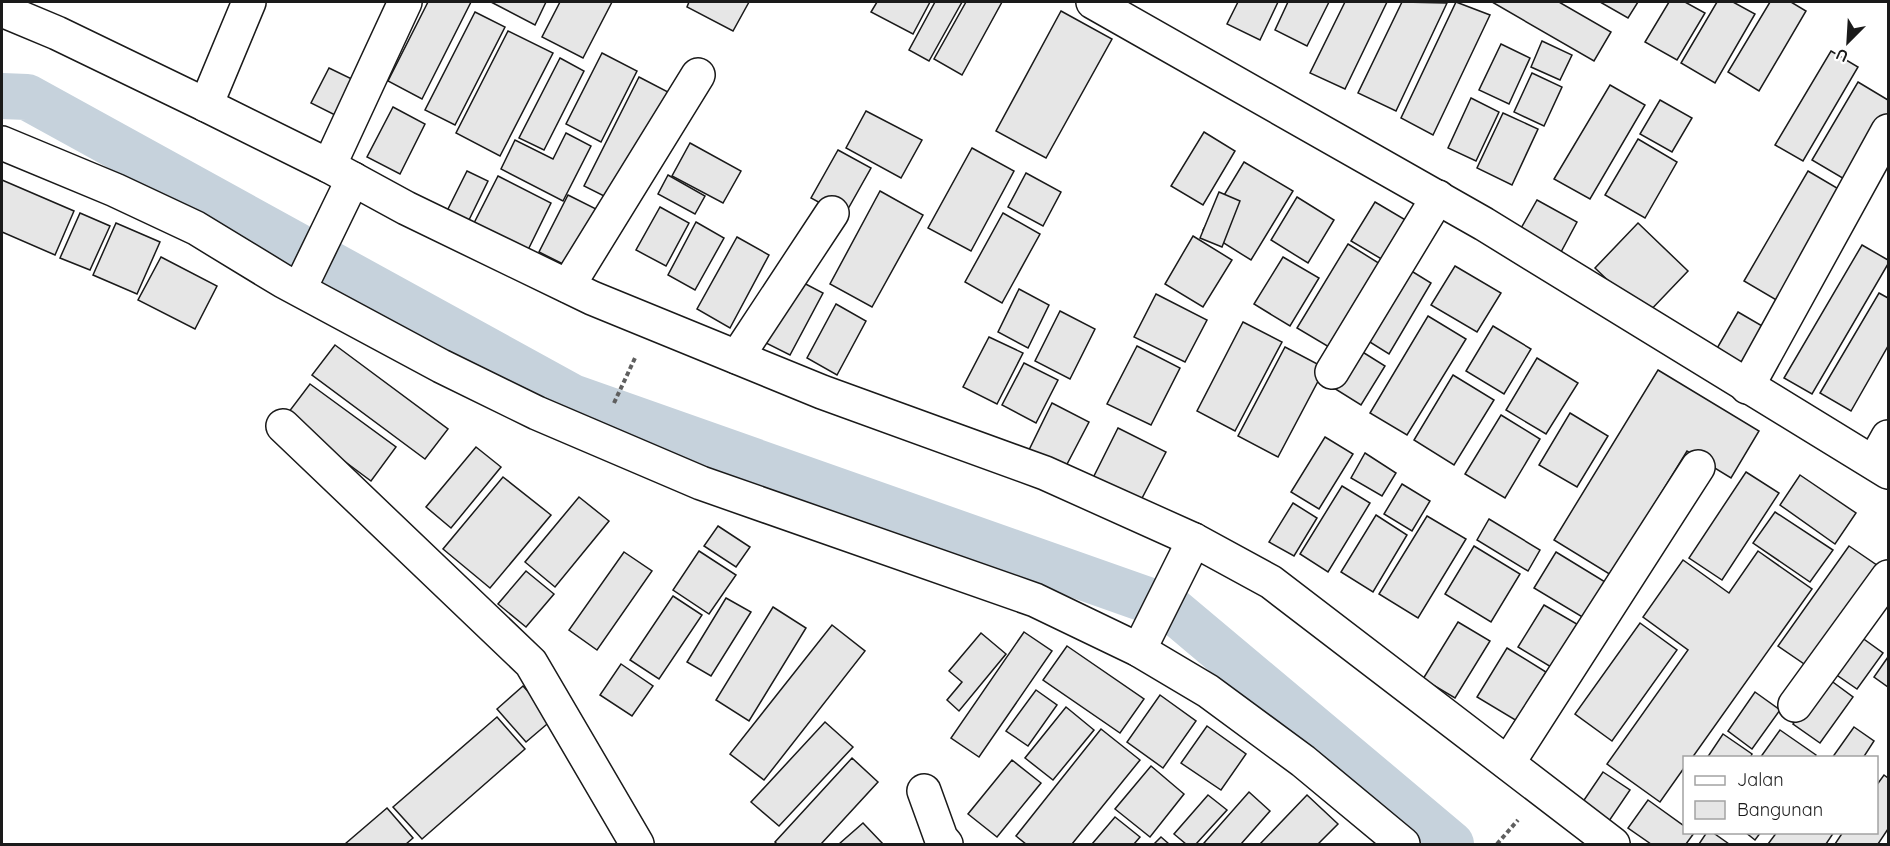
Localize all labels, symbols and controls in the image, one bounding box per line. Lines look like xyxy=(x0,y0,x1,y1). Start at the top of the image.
north arrow xyxy=(1818,12,1878,72)
text: U xyxy=(1833,44,1851,67)
legend xyxy=(1683,756,1878,834)
text: Jalan xyxy=(1737,768,1784,791)
text: Bangunan xyxy=(1737,798,1823,821)

